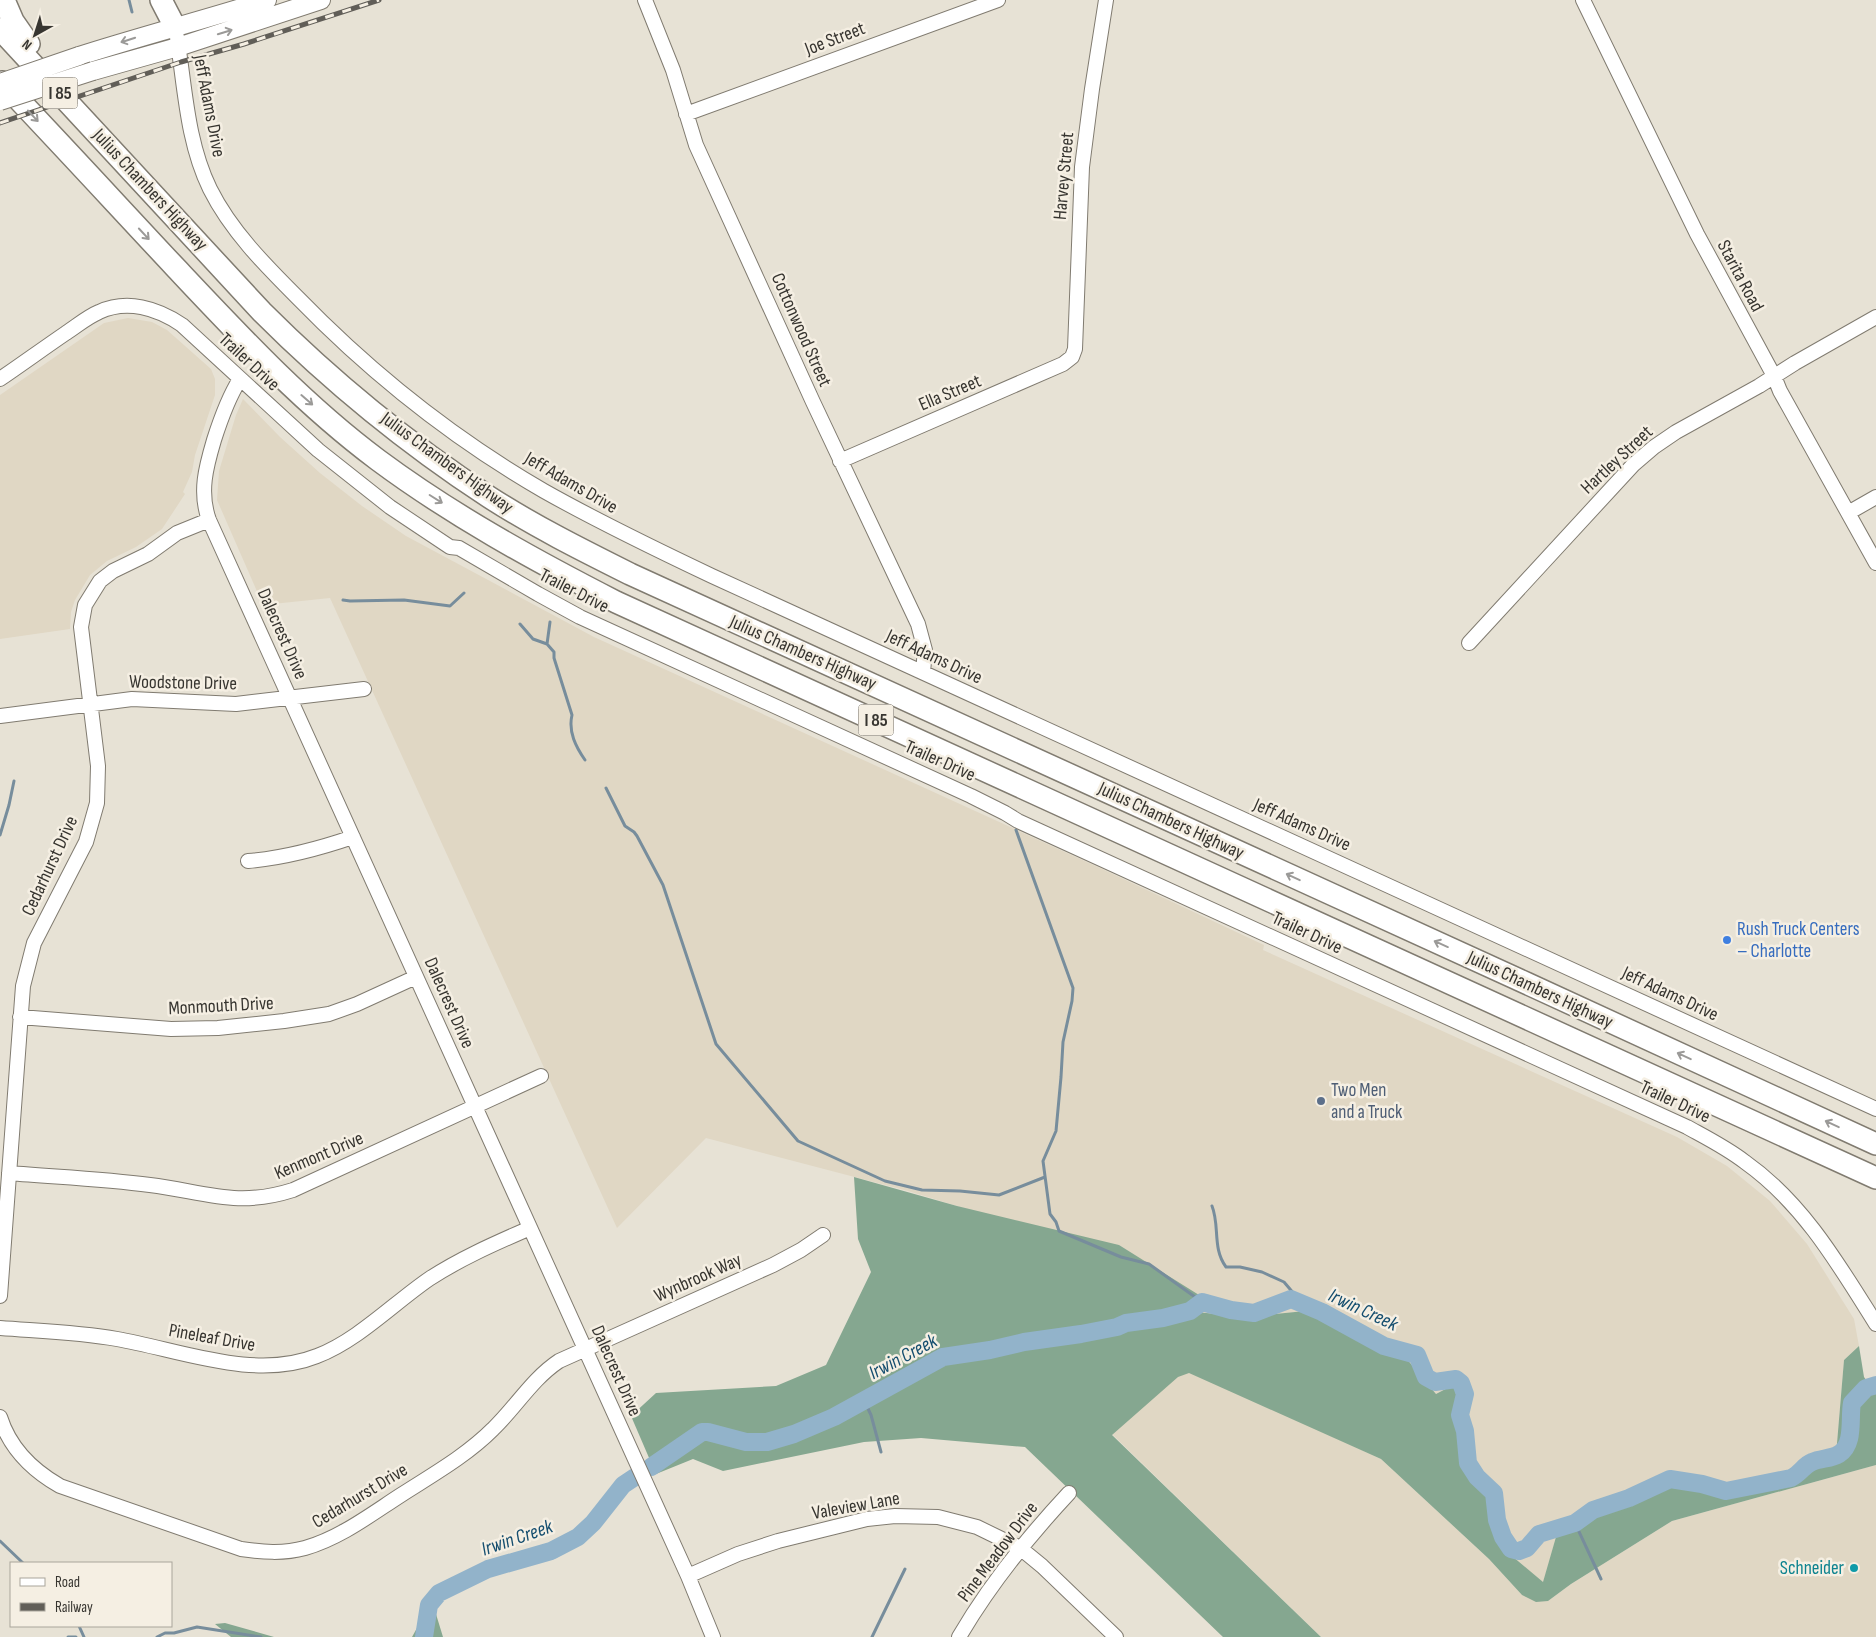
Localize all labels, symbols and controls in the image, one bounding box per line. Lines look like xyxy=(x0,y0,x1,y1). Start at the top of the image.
north arrow xyxy=(10,10,60,60)
street label: Joe Street xyxy=(801,17,868,61)
one-way arrow xyxy=(217,27,232,36)
text: N xyxy=(19,36,35,54)
one-way arrow xyxy=(121,36,137,46)
street label: Jeff Adams Drive xyxy=(188,52,230,159)
road number: I 85 xyxy=(42,78,78,109)
one-way arrow xyxy=(27,109,39,122)
street label: Julius Chambers Highway xyxy=(87,124,213,256)
street label: Harvey Street xyxy=(1049,131,1079,221)
one-way arrow xyxy=(138,228,150,241)
street label: Starita Road xyxy=(1712,236,1768,316)
street label: Cottonwood Street xyxy=(766,270,836,390)
street label: Trailer Drive xyxy=(214,328,284,396)
street label: Ella Street xyxy=(915,370,985,416)
one-way arrow xyxy=(300,395,313,406)
street label: Julius Chambers Highway xyxy=(375,407,518,519)
street label: Hartley Street xyxy=(1576,421,1658,499)
street label: Jeff Adams Drive xyxy=(519,447,622,519)
one-way arrow xyxy=(428,495,442,505)
street label: Trailer Drive xyxy=(535,564,613,618)
street label: Dalecrest Drive xyxy=(252,585,312,683)
street label: Julius Chambers Highway xyxy=(725,610,881,696)
street label: Jeff Adams Drive xyxy=(881,624,986,689)
street label: Woodstone Drive xyxy=(129,671,237,695)
road number: I 85 xyxy=(858,704,894,736)
street label: Trailer Drive xyxy=(901,735,979,787)
street label: Julius Chambers Highway xyxy=(1093,777,1248,865)
street label: Jeff Adams Drive xyxy=(1249,793,1354,857)
street label: Cedarhurst Drive xyxy=(17,812,83,920)
one-way arrow xyxy=(1286,872,1301,882)
street label: Trailer Drive xyxy=(1268,907,1346,959)
place label: Rush Truck Centers – Charlotte xyxy=(1737,918,1860,963)
marker: Rush Truck Centers – Charlotte xyxy=(1721,934,1733,946)
one-way arrow xyxy=(1434,939,1449,949)
street label: Julius Chambers Highway xyxy=(1462,946,1617,1034)
street label: Dalecrest Drive xyxy=(419,954,479,1052)
street label: Jeff Adams Drive xyxy=(1617,961,1722,1026)
street label: Monmouth Drive xyxy=(168,992,274,1020)
one-way arrow xyxy=(1677,1051,1692,1061)
street label: Trailer Drive xyxy=(1636,1076,1714,1128)
place label: Two Men and a Truck xyxy=(1331,1079,1403,1124)
marker: Two Men and a Truck xyxy=(1315,1095,1327,1107)
one-way arrow xyxy=(1825,1118,1840,1128)
street label: Kenmont Drive xyxy=(271,1127,367,1185)
street label: Wynbrook Way xyxy=(651,1248,746,1307)
water label: Irwin Creek xyxy=(1324,1284,1402,1337)
street label: Pineleaf Drive xyxy=(167,1319,257,1357)
street label: Dalecrest Drive xyxy=(586,1322,646,1420)
water label: Irwin Creek xyxy=(865,1329,942,1385)
street label: Cedarhurst Drive xyxy=(308,1458,412,1534)
street label: Valeview Lane xyxy=(810,1487,902,1525)
street label: Pine Meadow Drive xyxy=(953,1497,1043,1607)
water label: Irwin Creek xyxy=(478,1514,556,1561)
place label: Schneider xyxy=(1780,1557,1845,1580)
legend xyxy=(10,1562,172,1627)
marker: Schneider xyxy=(1848,1562,1860,1574)
text: Road xyxy=(55,1573,80,1592)
text: Railway xyxy=(55,1598,93,1617)

